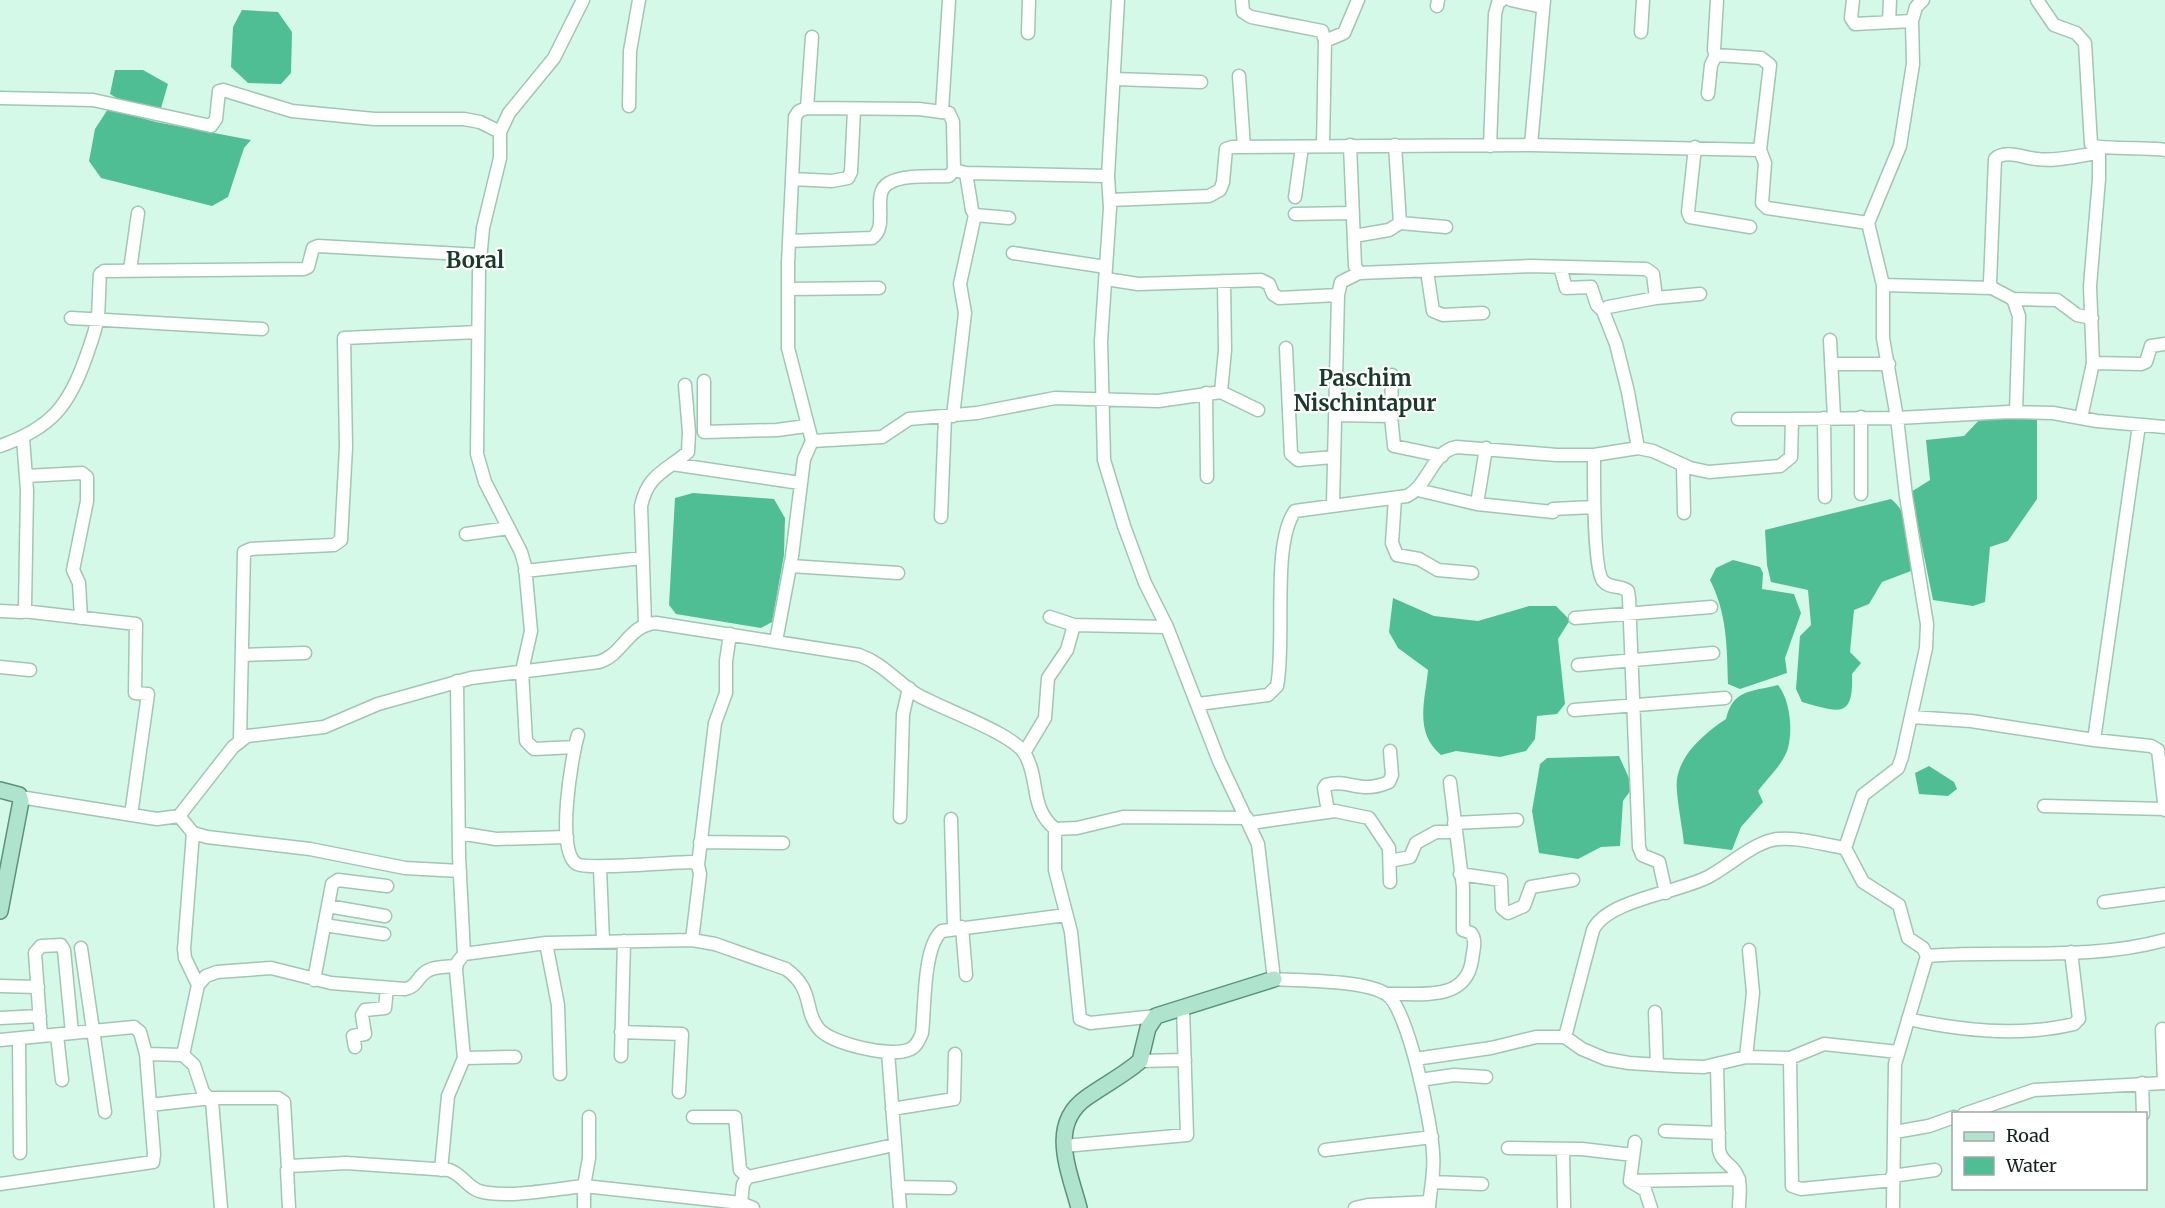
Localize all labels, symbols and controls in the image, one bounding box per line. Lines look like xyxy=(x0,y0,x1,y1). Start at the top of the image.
district label: Boral xyxy=(446,246,504,274)
district label: Paschim Nischintapur xyxy=(1294,364,1436,417)
legend xyxy=(1952,1112,2147,1190)
text: Road xyxy=(2006,1124,2050,1147)
text: Water xyxy=(2005,1154,2057,1177)

